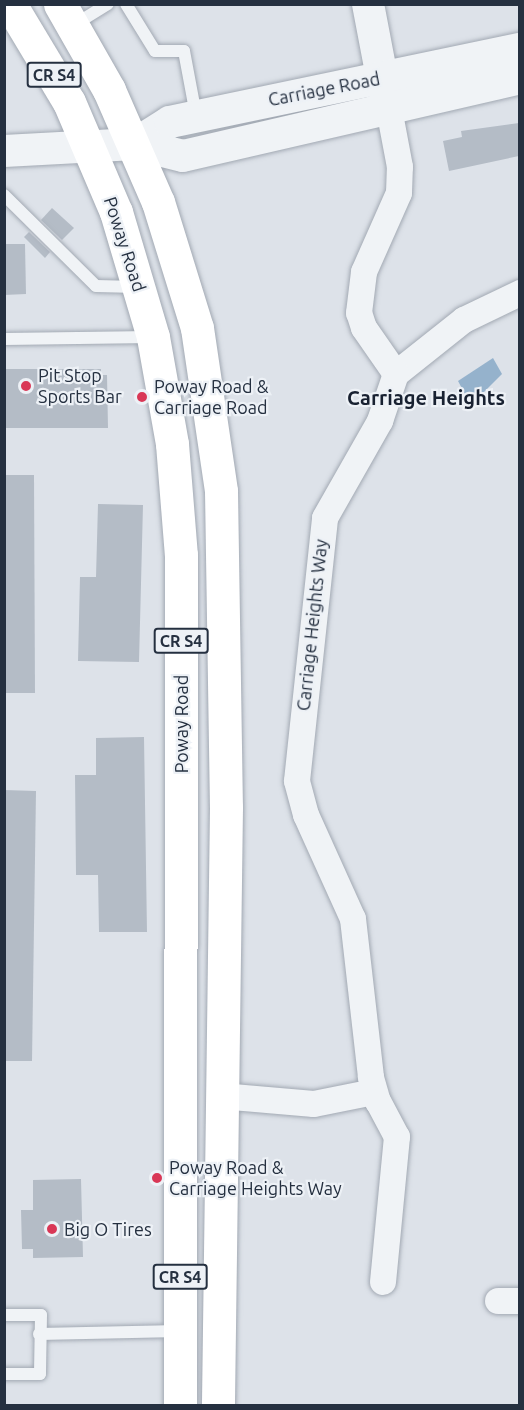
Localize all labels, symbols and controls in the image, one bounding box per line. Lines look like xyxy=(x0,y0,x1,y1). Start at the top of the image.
road number: CR S4 xyxy=(26,62,82,88)
street label: Carriage Road xyxy=(266,68,382,110)
street label: Poway Road xyxy=(100,194,150,294)
place label: Pit Stop Sports Bar xyxy=(38,365,122,407)
place label: Poway Road & Carriage Road xyxy=(154,376,268,418)
marker: Pit Stop Sports Bar xyxy=(19,379,33,393)
district label: Carriage Heights xyxy=(347,385,505,409)
marker: Poway Road & Carriage Road xyxy=(135,390,149,404)
street label: Carriage Heights Way xyxy=(292,538,332,712)
road number: CR S4 xyxy=(152,628,210,654)
street label: Poway Road xyxy=(170,675,192,773)
place label: Poway Road & Carriage Heights Way xyxy=(169,1157,342,1200)
marker: Poway Road & Carriage Heights Way xyxy=(150,1171,164,1185)
place label: Big O Tires xyxy=(64,1218,152,1240)
marker: Big O Tires xyxy=(45,1222,59,1236)
road number: CR S4 xyxy=(152,1264,208,1290)

